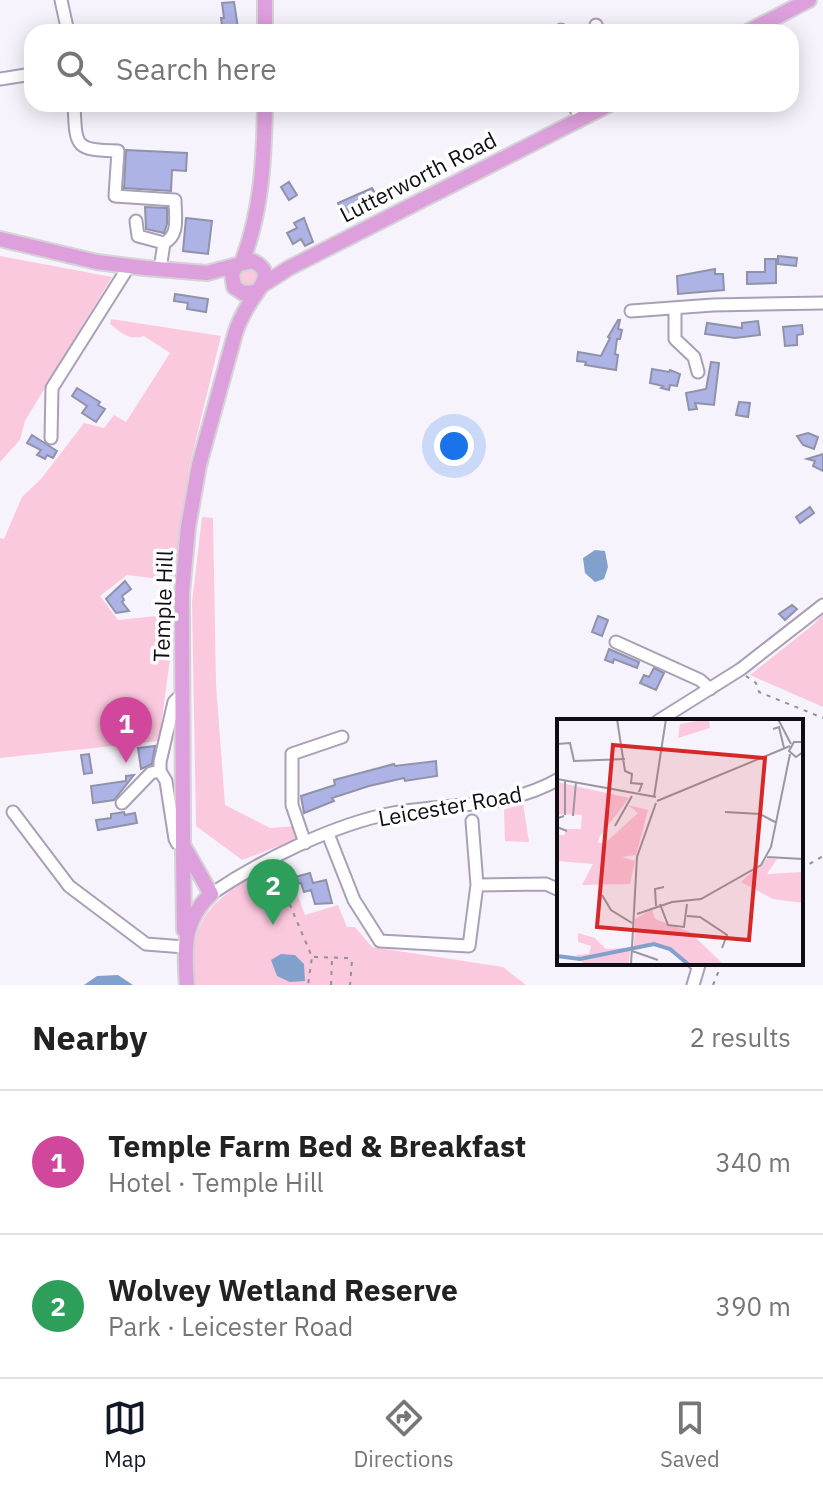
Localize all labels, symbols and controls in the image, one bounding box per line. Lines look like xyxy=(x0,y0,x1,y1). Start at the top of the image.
search box xyxy=(24,24,799,112)
icon: search xyxy=(52,46,96,90)
text: Search here xyxy=(116,49,277,88)
street label: Lutterworth Road xyxy=(335,125,501,229)
your location xyxy=(434,426,474,466)
street label: Temple Hill xyxy=(146,550,179,662)
pin: 1 xyxy=(100,697,152,763)
inset map xyxy=(557,719,803,965)
street label: Leicester Road xyxy=(376,779,524,832)
pin: 2 xyxy=(247,859,299,925)
text: Nearby xyxy=(32,1015,147,1059)
text: 2 results xyxy=(689,1020,791,1054)
text: Temple Farm Bed & Breakfast xyxy=(108,1126,526,1165)
text: 1 xyxy=(50,1145,66,1179)
text: 340 m xyxy=(715,1145,791,1179)
text: Hotel · Temple Hill xyxy=(108,1165,324,1199)
text: Wolvey Wetland Reserve xyxy=(108,1270,458,1309)
text: 2 xyxy=(50,1289,66,1323)
text: 390 m xyxy=(715,1289,791,1323)
text: Park · Leicester Road xyxy=(108,1309,353,1343)
tab: Map xyxy=(103,1396,147,1473)
tab: Directions xyxy=(354,1396,454,1473)
tab: Saved xyxy=(660,1396,720,1473)

